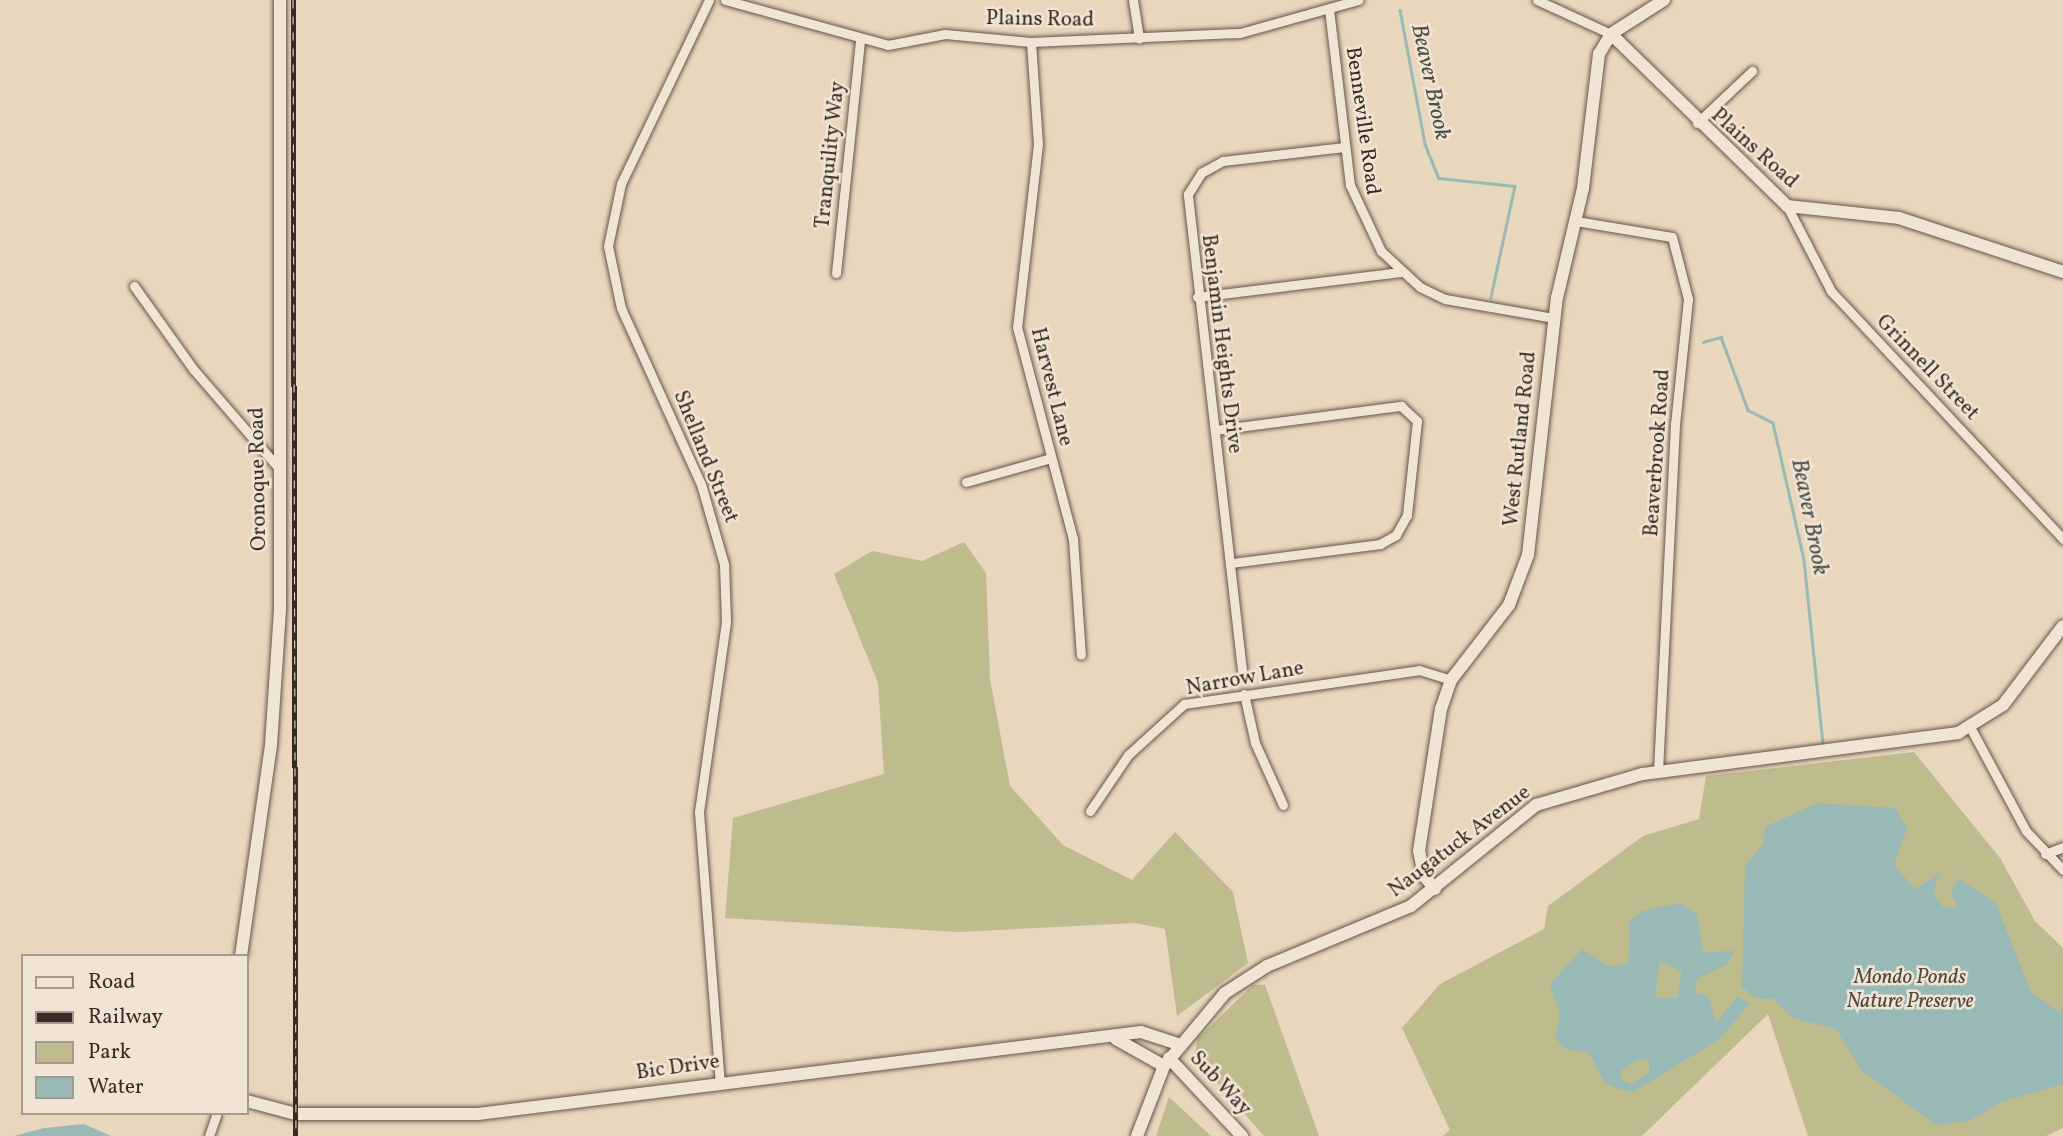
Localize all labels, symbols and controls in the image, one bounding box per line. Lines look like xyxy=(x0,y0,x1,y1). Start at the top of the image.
street label: Plains Road xyxy=(986,6,1094,34)
water label: Beaver Brook xyxy=(1404,21,1456,143)
street label: Benneville Road xyxy=(1339,45,1385,197)
street label: Tranquility Way xyxy=(811,79,851,231)
street label: Plains Road xyxy=(1705,103,1803,195)
street label: Benjamin Heights Drive xyxy=(1195,233,1247,455)
street label: Grinnell Street xyxy=(1870,310,1984,426)
street label: Harvest Lane xyxy=(1024,325,1078,449)
street label: West Rutland Road xyxy=(1499,350,1543,528)
street label: Beaverbrook Road xyxy=(1640,368,1676,538)
street label: Shelland Street xyxy=(667,387,743,527)
street label: Oronoque Road xyxy=(245,407,273,551)
water label: Beaver Brook xyxy=(1784,456,1834,578)
street label: Narrow Lane xyxy=(1184,656,1306,702)
street label: Naugatuck Avenue xyxy=(1384,780,1536,904)
legend xyxy=(21,954,248,1115)
park label: Mondo Ponds Nature Preserve xyxy=(1847,965,1973,1015)
text: Road xyxy=(88,968,135,997)
text: Railway xyxy=(88,1003,163,1032)
text: Park xyxy=(88,1038,131,1067)
street label: Sub Way xyxy=(1184,1046,1256,1122)
street label: Bic Drive xyxy=(635,1050,721,1086)
text: Water xyxy=(88,1073,144,1102)

